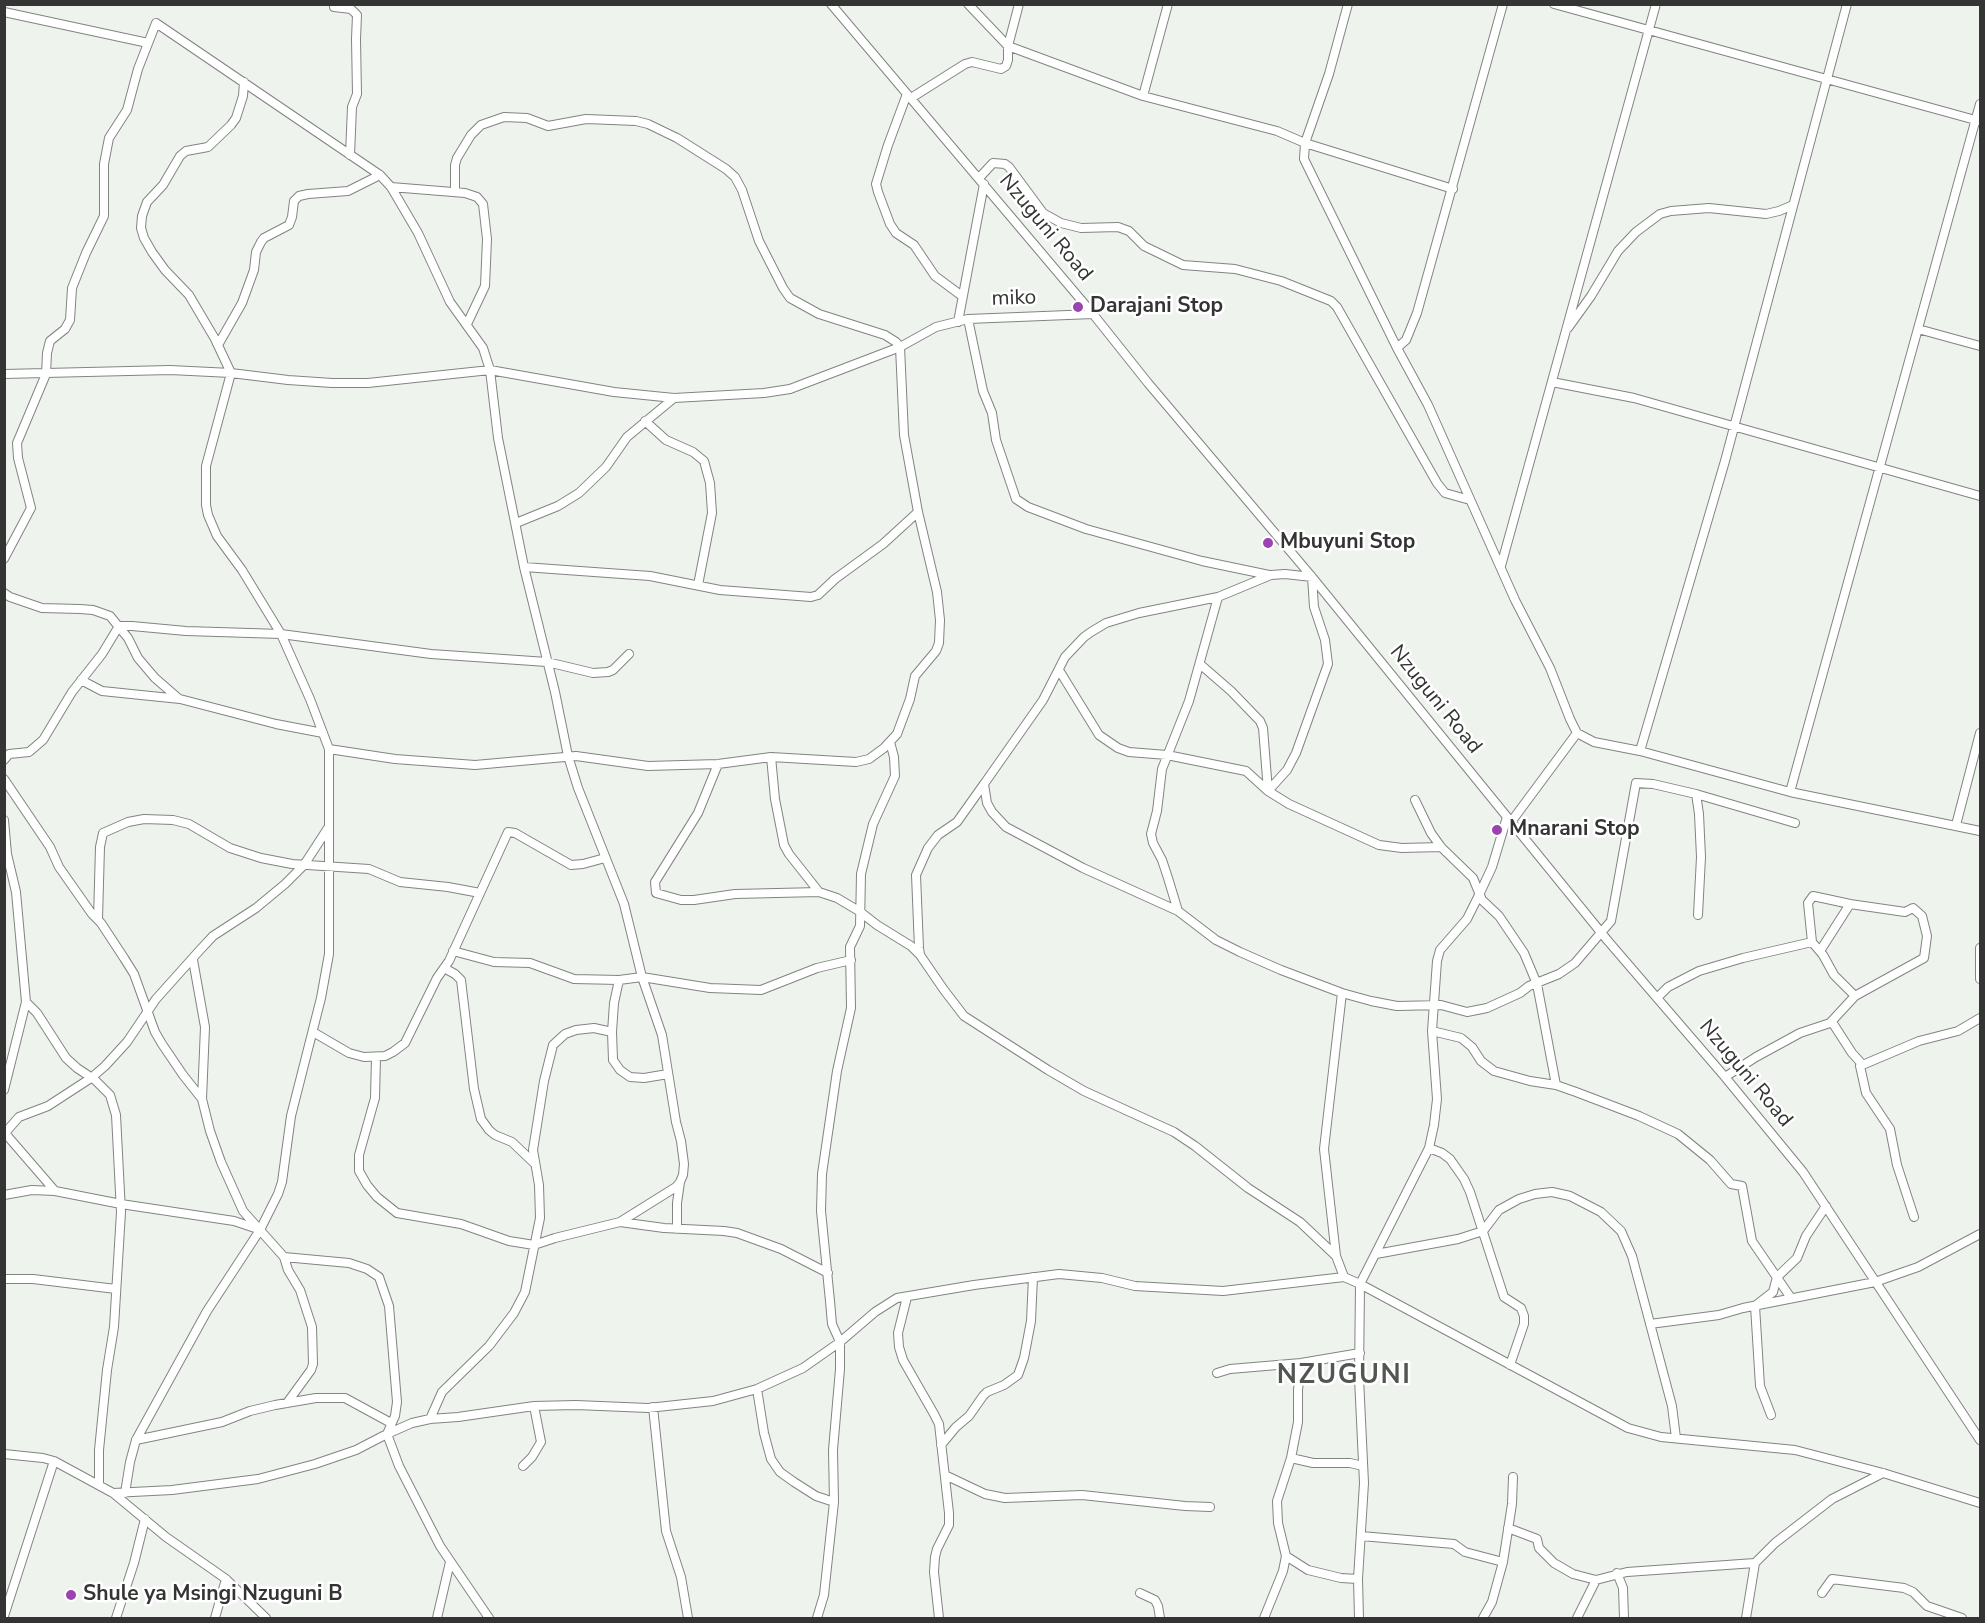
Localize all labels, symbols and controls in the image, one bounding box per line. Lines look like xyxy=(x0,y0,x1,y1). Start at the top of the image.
street label: Nzuguni Road xyxy=(993,169,1097,287)
street label: miko xyxy=(991,286,1037,312)
place label: Darajani Stop xyxy=(1090,294,1223,320)
marker: Darajani Stop xyxy=(1071,300,1085,314)
place label: Mbuyuni Stop xyxy=(1280,530,1415,556)
marker: Mbuyuni Stop xyxy=(1261,536,1275,550)
street label: Nzuguni Road xyxy=(1384,641,1486,759)
place label: Mnarani Stop xyxy=(1509,817,1640,843)
marker: Mnarani Stop xyxy=(1490,823,1504,837)
street label: Nzuguni Road xyxy=(1693,1015,1797,1133)
district label: NZUGUNI xyxy=(1277,1360,1411,1392)
place label: Shule ya Msingi Nzuguni B xyxy=(83,1582,343,1608)
marker: Shule ya Msingi Nzuguni B xyxy=(64,1588,78,1602)

